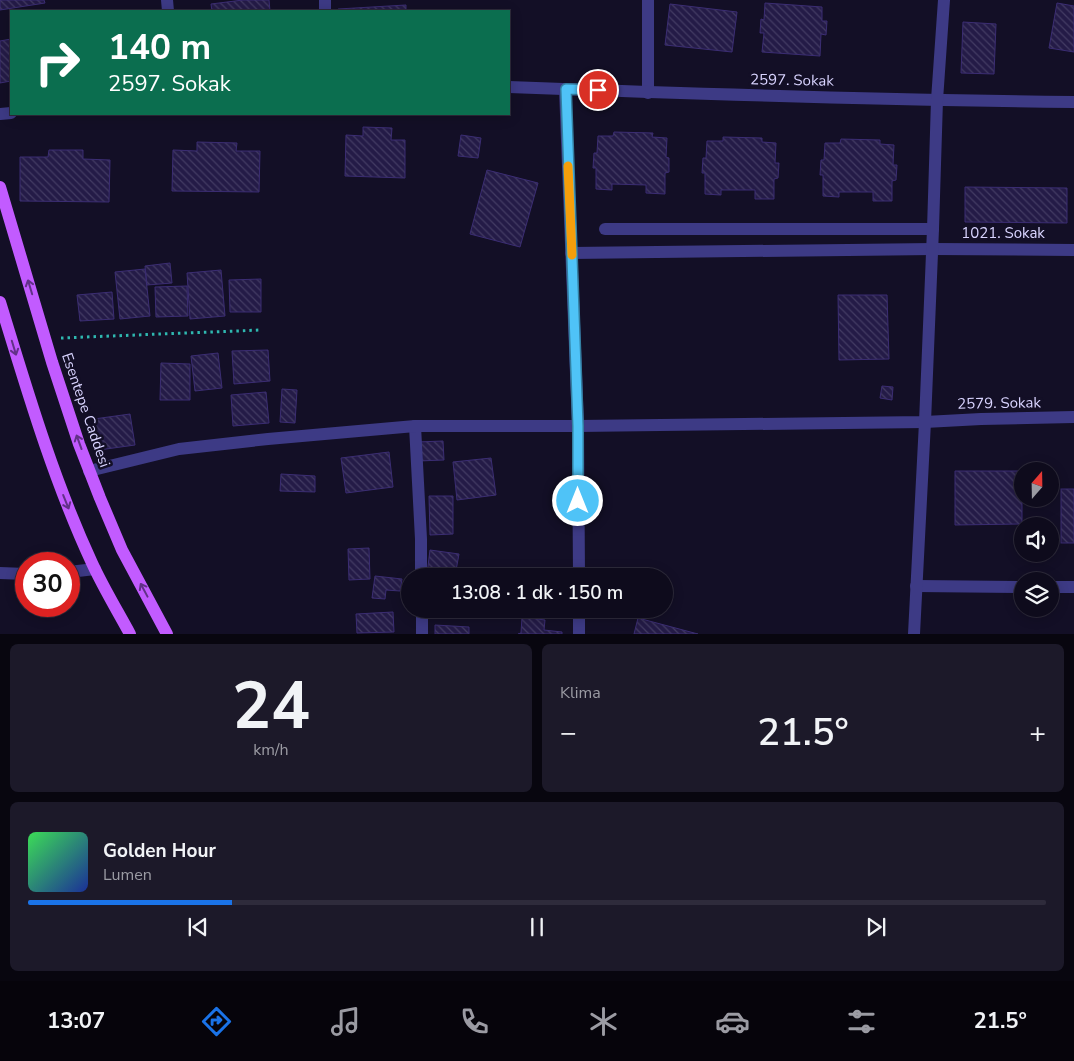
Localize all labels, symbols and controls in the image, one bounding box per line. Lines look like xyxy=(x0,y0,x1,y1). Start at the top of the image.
text: 140 m xyxy=(108,24,211,71)
icon: right xyxy=(25,30,90,95)
text: 2597. Sokak xyxy=(108,69,231,99)
pin xyxy=(577,69,619,111)
street label: 2597. Sokak xyxy=(750,69,835,91)
icon: arrive xyxy=(584,76,612,104)
street label: 1021. Sokak xyxy=(961,223,1045,243)
one-way arrow xyxy=(24,279,34,295)
one-way arrow xyxy=(10,340,20,356)
street label: Esentepe Caddesi xyxy=(57,350,115,470)
street label: 2579. Sokak xyxy=(957,392,1042,414)
one-way arrow xyxy=(74,435,83,450)
north arrow xyxy=(1014,462,1059,508)
map controls xyxy=(1014,462,1059,617)
position arrow xyxy=(551,474,603,526)
one-way arrow xyxy=(62,494,71,509)
button: sound xyxy=(1014,517,1059,562)
speed limit sign: 30 xyxy=(15,552,80,617)
button: layers xyxy=(1014,572,1059,617)
text: 13:08 · 1 dk · 150 m xyxy=(451,580,623,606)
one-way arrow xyxy=(139,583,149,598)
text: 24 xyxy=(232,662,310,751)
text: Klima xyxy=(560,682,601,704)
text: 21.5° xyxy=(757,707,849,758)
text: − xyxy=(560,714,577,752)
text: + xyxy=(1029,714,1046,752)
text: km/h xyxy=(253,739,289,761)
text: Golden Hour xyxy=(103,838,216,864)
text: Lumen xyxy=(103,864,152,886)
icon: previous xyxy=(184,913,212,941)
icon: pause xyxy=(523,913,551,941)
icon: next xyxy=(862,913,890,941)
icon: directions xyxy=(199,1004,234,1039)
icon: music xyxy=(328,1004,363,1039)
icon: phone xyxy=(457,1004,492,1039)
icon: climate xyxy=(586,1004,621,1039)
icon: car xyxy=(715,1004,750,1039)
icon: filters xyxy=(844,1004,879,1039)
text: 13:07 xyxy=(47,1006,105,1036)
text: 21.5° xyxy=(974,1006,1027,1036)

